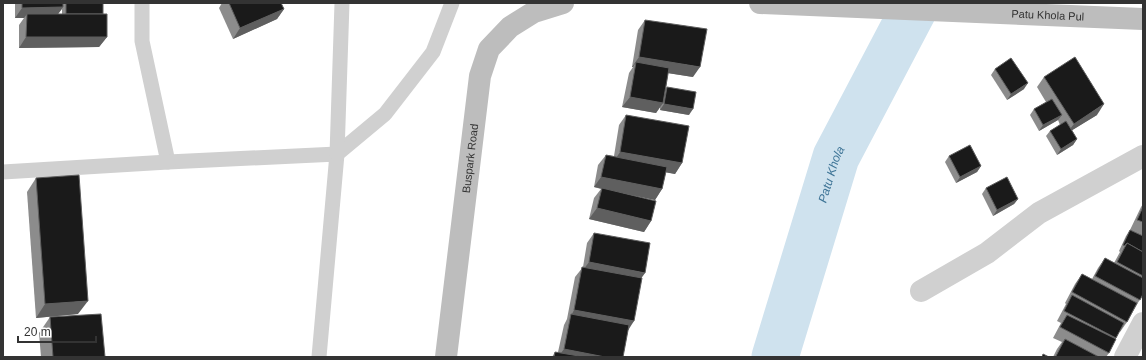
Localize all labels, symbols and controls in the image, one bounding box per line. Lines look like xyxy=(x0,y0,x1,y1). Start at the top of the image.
street label: Patu Khola Pul xyxy=(1011,8,1084,23)
street label: Buspark Road xyxy=(460,123,480,194)
water label: Patu Khola xyxy=(815,143,848,204)
scale bar xyxy=(18,318,96,344)
text: 20 m xyxy=(24,325,51,339)

